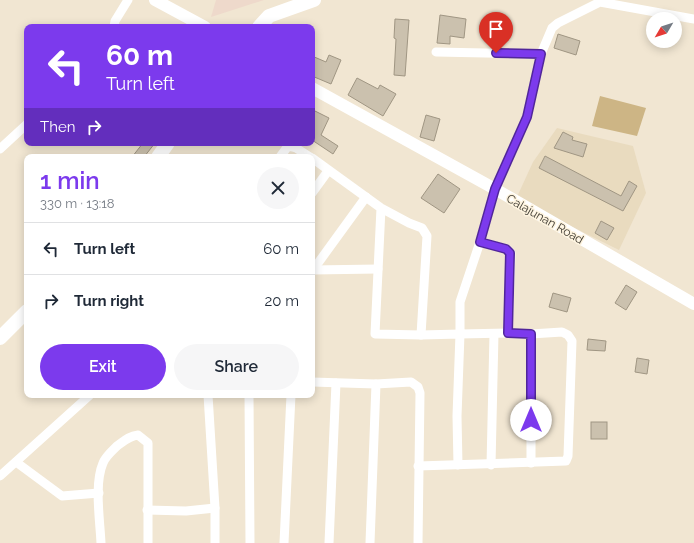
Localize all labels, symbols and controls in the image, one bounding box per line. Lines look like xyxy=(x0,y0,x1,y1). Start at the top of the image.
pin xyxy=(479,12,513,53)
north arrow xyxy=(646,12,682,48)
map controls xyxy=(646,12,682,48)
icon: arrive xyxy=(485,18,507,40)
text: 60 m xyxy=(106,39,173,72)
icon: left xyxy=(40,40,92,92)
text: Turn left xyxy=(106,73,175,94)
icon: right xyxy=(83,116,105,138)
text: Then xyxy=(40,118,75,136)
text: 1 min xyxy=(40,166,100,195)
button: close xyxy=(257,167,299,209)
street label: Calajunan Road xyxy=(504,191,586,247)
text: 330 m · 13:18 xyxy=(40,196,114,211)
icon: left xyxy=(40,238,62,260)
text: Turn left xyxy=(74,240,135,258)
text: 60 m xyxy=(263,240,299,258)
icon: right xyxy=(40,290,62,312)
text: Turn right xyxy=(74,292,144,310)
text: 20 m xyxy=(264,292,299,310)
button: Exit xyxy=(40,344,166,390)
button: Share xyxy=(174,344,299,390)
position arrow xyxy=(510,399,552,441)

